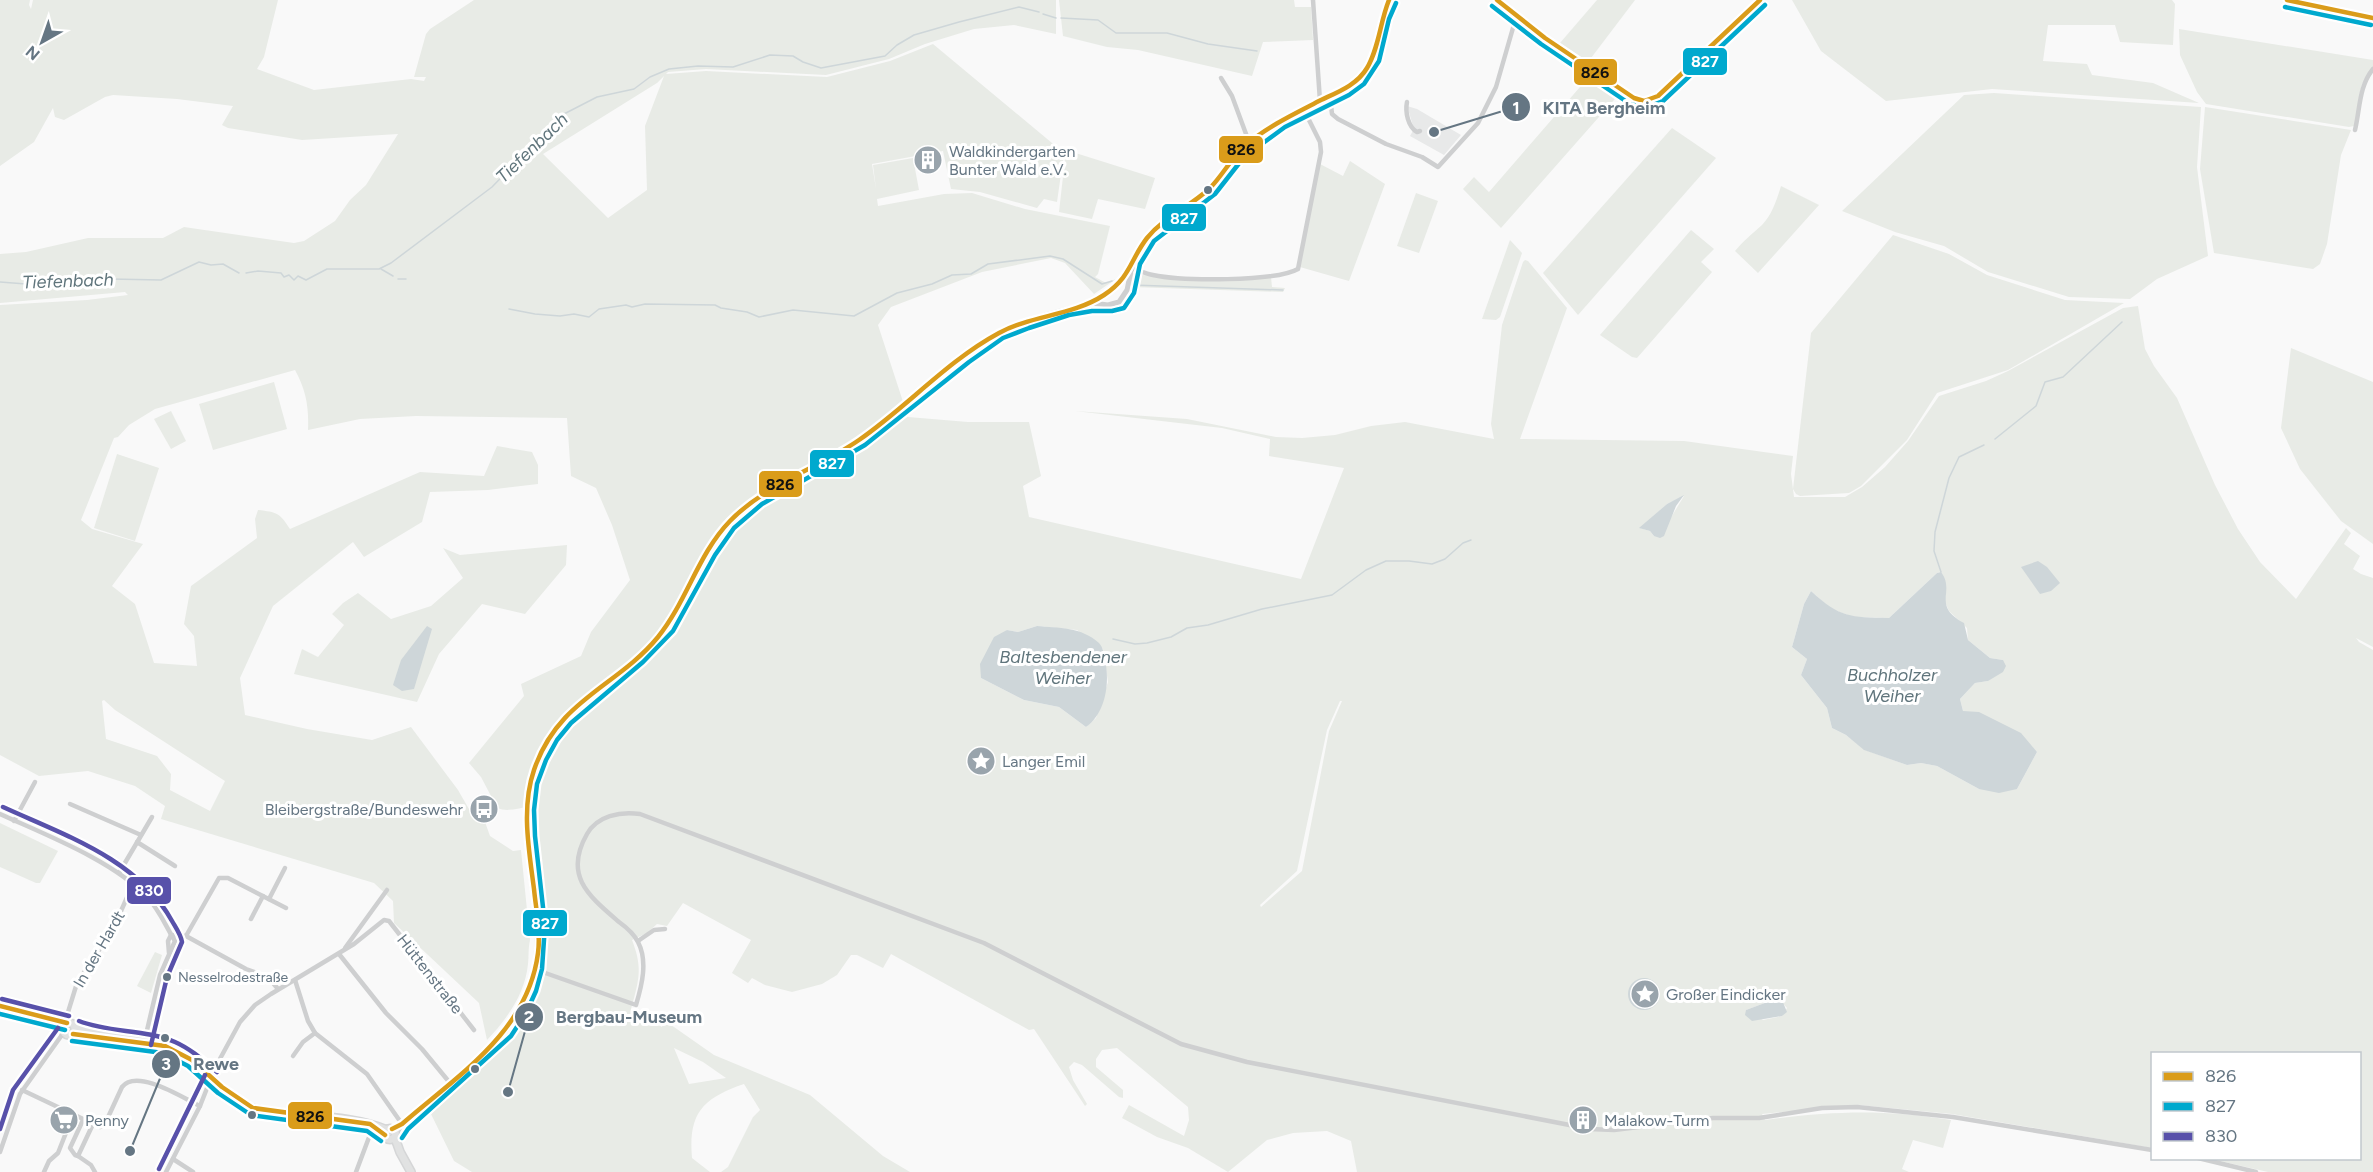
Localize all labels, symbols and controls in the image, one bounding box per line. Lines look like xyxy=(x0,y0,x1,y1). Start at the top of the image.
north arrow xyxy=(12,12,72,72)
text: N xyxy=(22,42,44,64)
line badge: 827 xyxy=(1682,47,1728,76)
text: 827 xyxy=(1691,52,1719,71)
line badge: 826 xyxy=(1573,58,1618,86)
text: 826 xyxy=(1581,63,1609,82)
callout: KITA Bergheim xyxy=(1501,89,1678,125)
text: 1 xyxy=(1512,97,1520,119)
text: KITA Bergheim xyxy=(1543,97,1665,119)
water label: Tiefenbach xyxy=(491,108,573,188)
line badge: 826 xyxy=(1218,135,1264,164)
text: 826 xyxy=(1227,140,1255,159)
place label: Waldkindergarten Bunter Wald e.V. xyxy=(949,142,1075,179)
building icon: Waldkindergarten Bunter Wald e.V. xyxy=(912,144,944,176)
unlabelled marker xyxy=(1202,184,1214,196)
line badge: 827 xyxy=(1161,203,1207,232)
text: 827 xyxy=(1170,209,1198,228)
water label: Tiefenbach xyxy=(22,268,114,294)
line badge: 827 xyxy=(809,449,855,478)
text: 827 xyxy=(818,454,846,473)
line badge: 826 xyxy=(758,470,803,498)
text: 826 xyxy=(766,475,794,494)
water label: Baltesbendener Weiher xyxy=(999,646,1128,689)
water label: Buchholzer Weiher xyxy=(1847,664,1938,707)
place icon: Langer Emil xyxy=(965,745,997,777)
place label: Langer Emil xyxy=(1002,752,1085,771)
bus stop icon: Bleibergstraße/Bundeswehr xyxy=(468,793,500,825)
place label: Bleibergstraße/Bundeswehr xyxy=(265,800,464,819)
line badge: 830 xyxy=(126,876,172,905)
text: 830 xyxy=(134,881,164,900)
street label: In der Hardt xyxy=(69,907,129,991)
line badge: 827 xyxy=(522,909,568,937)
text: 827 xyxy=(531,914,559,933)
street label: Hüttenstraße xyxy=(393,931,467,1018)
place label: Nesselrodestraße xyxy=(178,969,289,986)
marker: Nesselrodestraße xyxy=(161,971,173,983)
place icon: Großer Eindicker xyxy=(1629,978,1661,1010)
place label: Großer Eindicker xyxy=(1666,985,1786,1004)
callout: Bergbau-Museum xyxy=(514,999,714,1035)
text: 2 xyxy=(524,1006,534,1028)
text: Bergbau-Museum xyxy=(556,1006,702,1028)
unlabelled marker xyxy=(159,1032,171,1044)
callout: Rewe xyxy=(151,1046,250,1082)
legend xyxy=(2151,1052,2361,1160)
text: 3 xyxy=(161,1053,171,1075)
text: Rewe xyxy=(193,1053,239,1075)
unlabelled marker xyxy=(469,1063,481,1075)
text: 826 xyxy=(2205,1065,2236,1087)
text: 827 xyxy=(2205,1095,2236,1117)
line badge: 826 xyxy=(287,1101,333,1130)
supermarket icon: Penny xyxy=(48,1104,80,1136)
building icon: Malakow-Turm xyxy=(1567,1104,1599,1136)
text: 826 xyxy=(296,1107,324,1126)
unlabelled marker xyxy=(246,1109,258,1121)
place label: Penny xyxy=(85,1111,130,1130)
place label: Malakow-Turm xyxy=(1604,1111,1709,1130)
text: 830 xyxy=(2205,1125,2237,1147)

